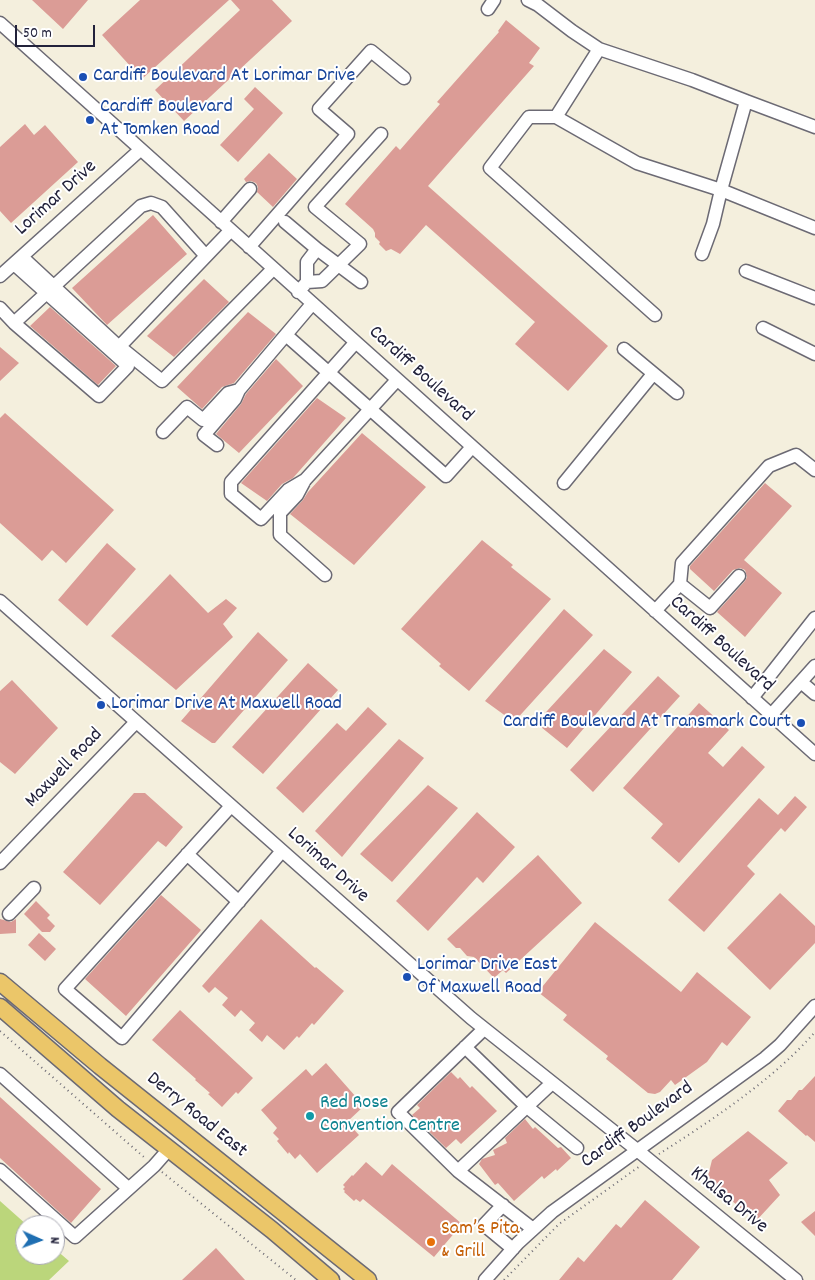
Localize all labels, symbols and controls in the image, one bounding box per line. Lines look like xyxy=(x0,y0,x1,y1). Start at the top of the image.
scale bar xyxy=(18,15,98,47)
text: 50 m xyxy=(23,23,52,45)
place label: Cardiff Boulevard At Lorimar Drive xyxy=(93,65,355,89)
marker: Cardiff Boulevard At Lorimar Drive xyxy=(77,71,89,83)
place label: Cardiff Boulevard At Tomken Road xyxy=(100,96,233,143)
marker: Cardiff Boulevard At Tomken Road xyxy=(84,114,96,126)
street label: Lorimar Drive xyxy=(11,156,103,242)
street label: Cardiff Boulevard xyxy=(363,322,477,428)
street label: Cardiff Boulevard xyxy=(664,592,778,698)
place label: Lorimar Drive At Maxwell Road xyxy=(111,693,342,717)
marker: Lorimar Drive At Maxwell Road xyxy=(95,699,107,711)
place label: Cardiff Boulevard At Transmark Court xyxy=(503,711,791,735)
marker: Cardiff Boulevard At Transmark Court xyxy=(795,717,807,729)
street label: Maxwell Road xyxy=(21,724,109,814)
street label: Lorimar Drive xyxy=(281,823,373,909)
place label: Lorimar Drive East Of Maxwell Road xyxy=(417,954,558,1001)
marker: Lorimar Drive East Of Maxwell Road xyxy=(401,971,413,983)
street label: Derry Road East xyxy=(141,1068,251,1164)
street label: Cardiff Boulevard xyxy=(577,1077,699,1175)
place label: Red Rose Convention Centre xyxy=(320,1092,460,1139)
marker: Red Rose Convention Centre xyxy=(304,1110,316,1122)
street label: Khalsa Drive xyxy=(684,1162,772,1240)
north arrow xyxy=(15,1215,65,1265)
place label: Sam’s Pita & Grill xyxy=(441,1218,519,1265)
marker: Sam’s Pita & Grill xyxy=(425,1236,437,1248)
text: N xyxy=(44,1237,64,1244)

